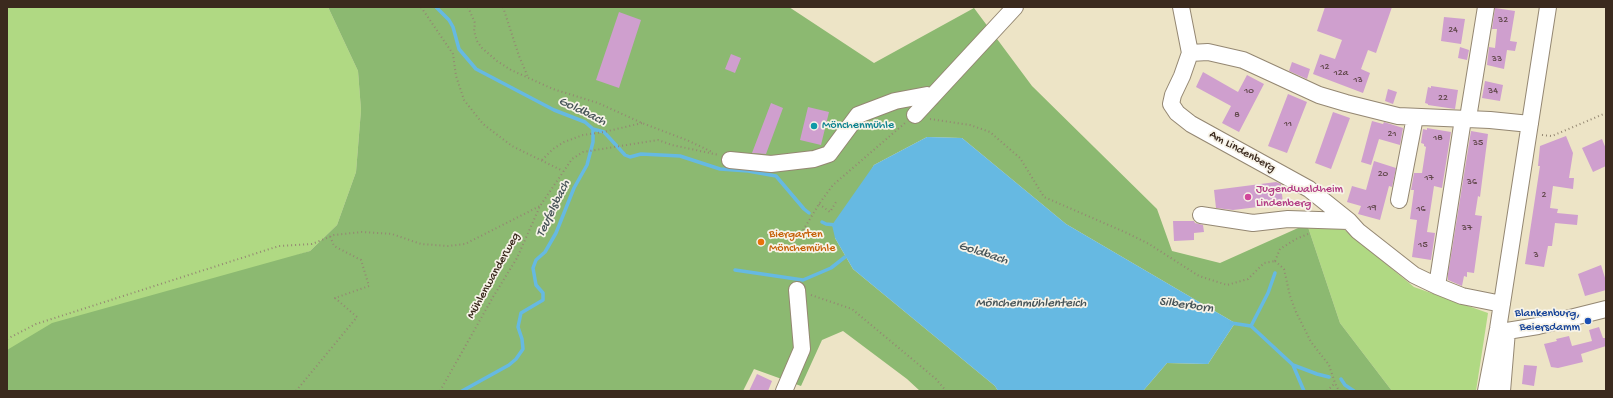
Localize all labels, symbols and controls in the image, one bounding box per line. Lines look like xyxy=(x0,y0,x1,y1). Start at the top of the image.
house number: 32 xyxy=(1498,14,1508,26)
house number: 24 xyxy=(1448,24,1458,36)
house number: 33 xyxy=(1492,53,1502,65)
house number: 12 xyxy=(1321,61,1329,73)
house number: 12a xyxy=(1334,67,1348,79)
house number: 13 xyxy=(1353,74,1363,86)
house number: 10 xyxy=(1244,85,1254,97)
house number: 34 xyxy=(1488,85,1498,97)
house number: 22 xyxy=(1438,92,1448,104)
water label: Goldbach xyxy=(556,94,608,130)
house number: 8 xyxy=(1234,109,1240,121)
house number: 11 xyxy=(1284,118,1292,130)
place label: Mönchenmühle xyxy=(822,119,894,133)
marker: Mönchenmühle xyxy=(809,121,819,131)
street label: Am Lindenberg xyxy=(1206,128,1278,176)
house number: 21 xyxy=(1388,128,1396,140)
house number: 18 xyxy=(1433,132,1443,144)
house number: 35 xyxy=(1473,137,1483,149)
house number: 20 xyxy=(1378,168,1388,180)
house number: 17 xyxy=(1424,172,1434,184)
house number: 36 xyxy=(1467,176,1477,188)
water label: Teufelsbach xyxy=(533,178,575,240)
place label: Jugendwaldheim Lindenberg xyxy=(1256,183,1343,211)
house number: 2 xyxy=(1542,189,1546,201)
marker: Jugendwaldheim Lindenberg xyxy=(1243,192,1253,202)
house number: 19 xyxy=(1367,202,1377,214)
house number: 16 xyxy=(1416,203,1426,215)
house number: 37 xyxy=(1462,222,1472,234)
place label: Biergarten Mönchemühle xyxy=(769,228,835,256)
street label: Mühlenwanderweg xyxy=(464,230,524,322)
marker: Biergarten Mönchemühle xyxy=(756,237,766,247)
water label: Goldbach xyxy=(956,239,1010,269)
house number: 15 xyxy=(1418,239,1428,251)
house number: 3 xyxy=(1533,249,1539,261)
water label: Silberborn xyxy=(1158,294,1214,318)
water label: Mönchenmühlenteich xyxy=(976,296,1086,312)
place label: Blankenburg, Beiersdamm xyxy=(1515,307,1580,335)
marker: Blankenburg, Beiersdamm xyxy=(1583,316,1593,326)

